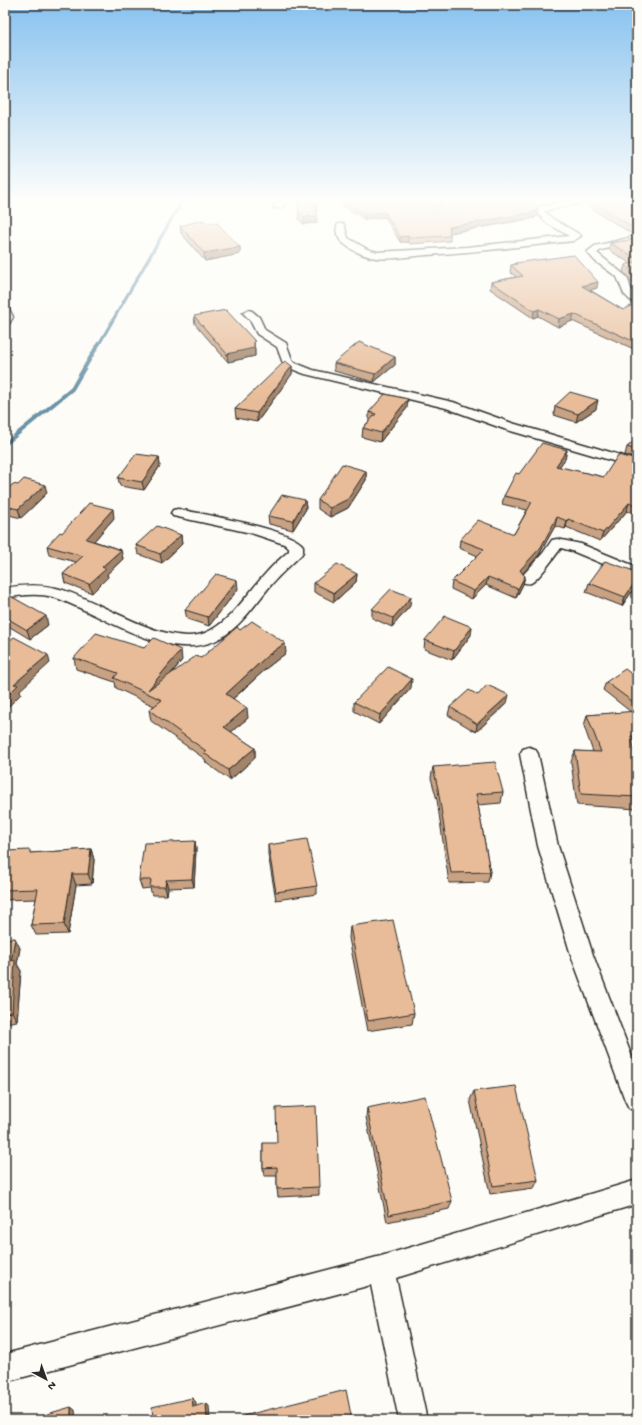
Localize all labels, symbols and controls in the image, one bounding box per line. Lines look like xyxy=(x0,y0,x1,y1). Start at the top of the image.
north arrow xyxy=(26,1359,66,1399)
text: N xyxy=(45,1378,58,1392)

